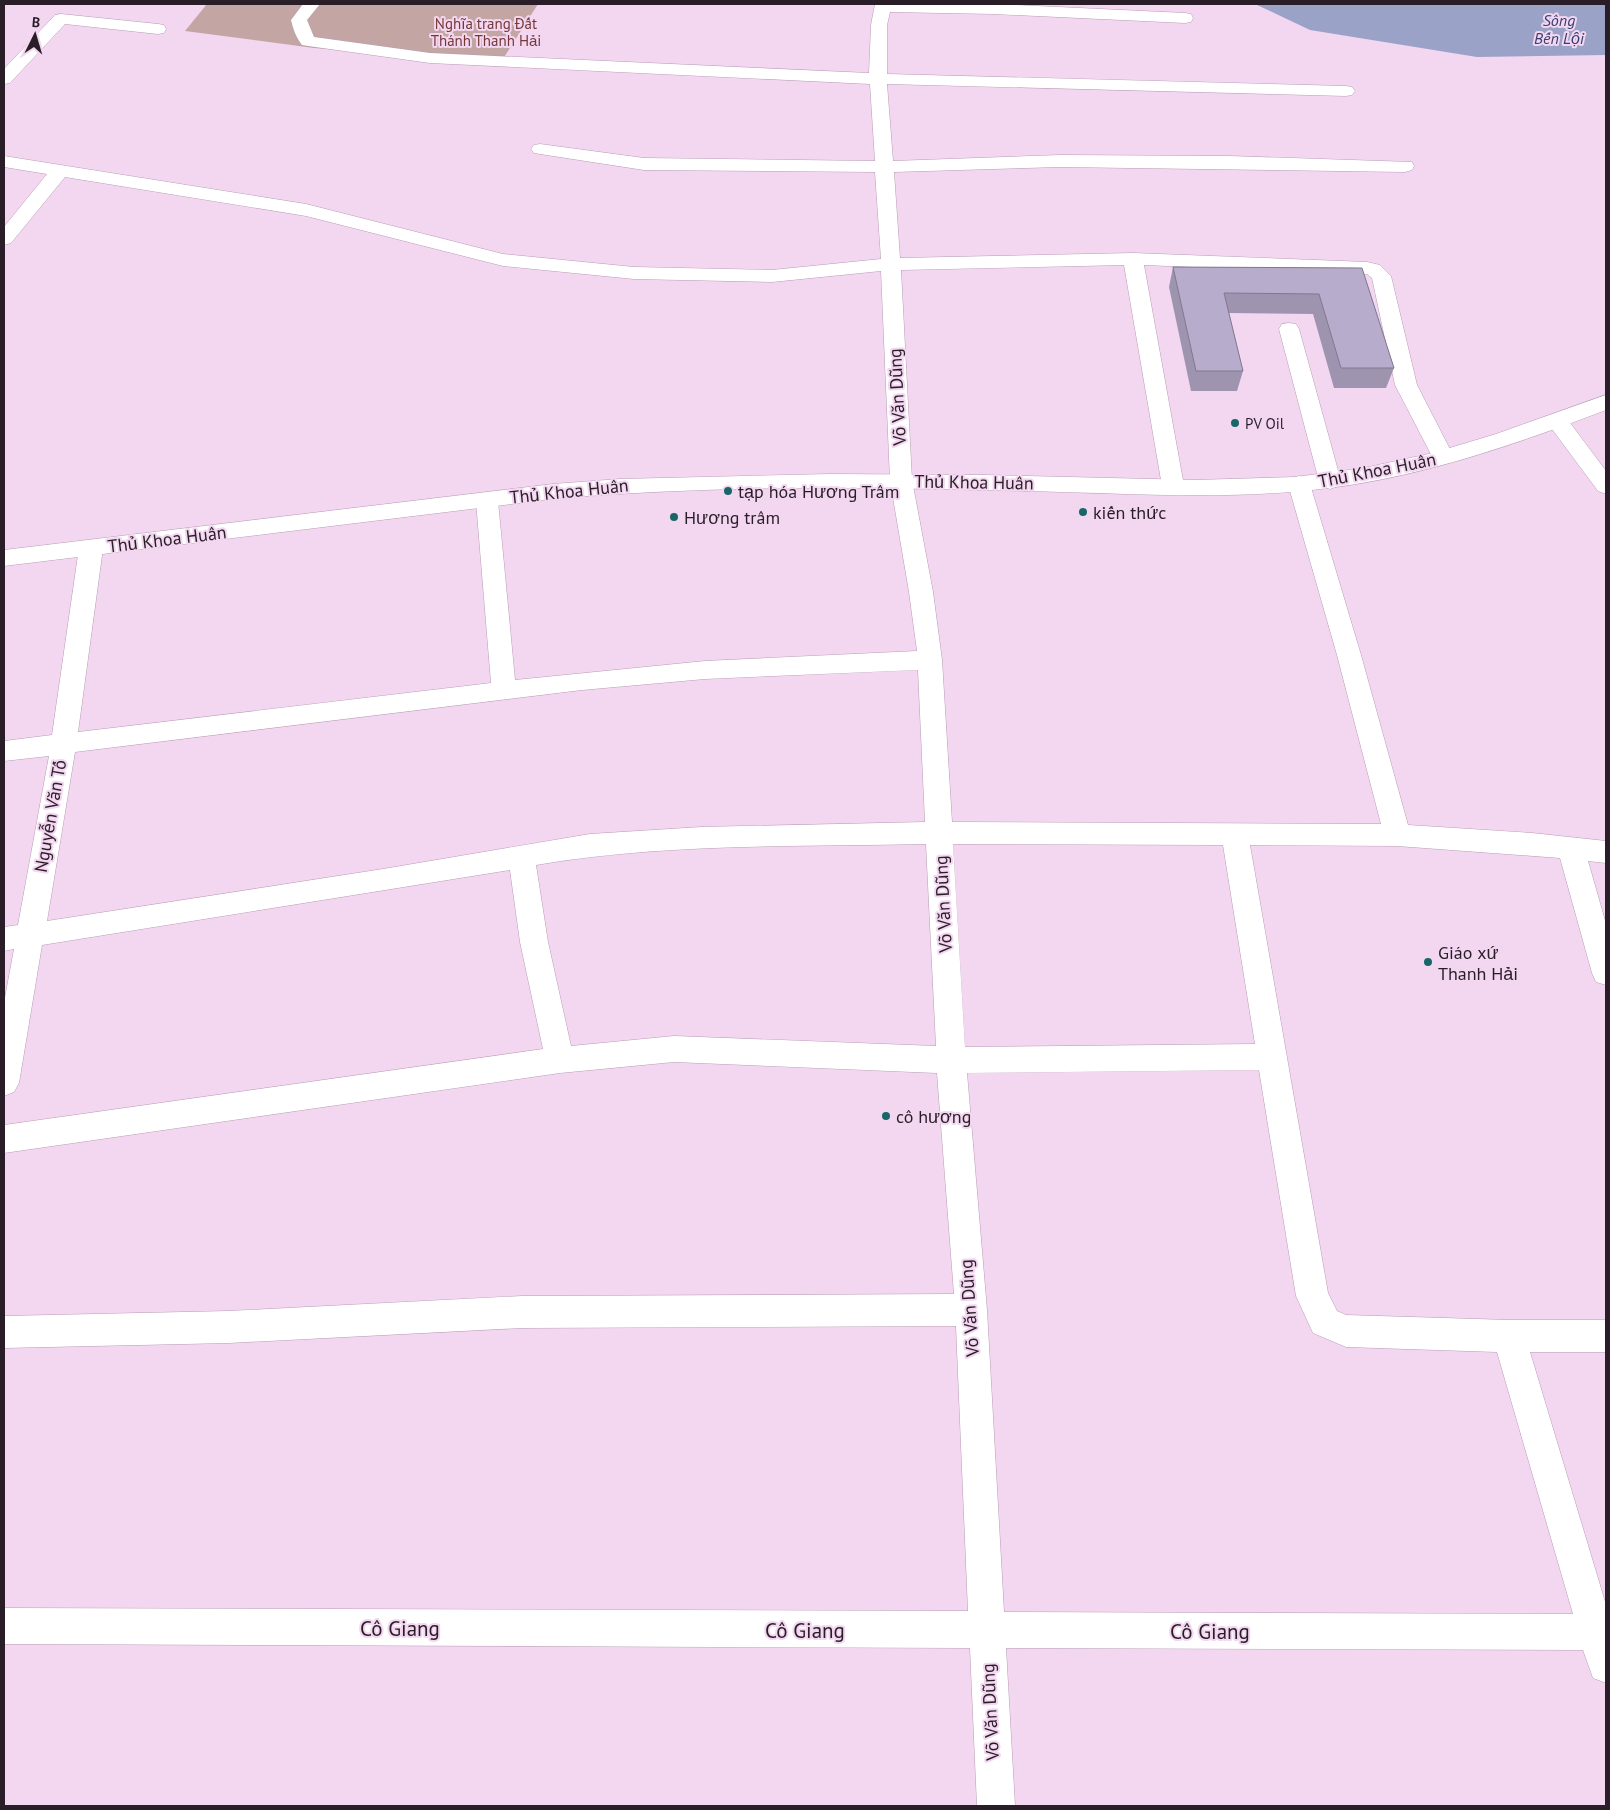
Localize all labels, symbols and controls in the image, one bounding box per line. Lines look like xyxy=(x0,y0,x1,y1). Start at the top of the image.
north arrow xyxy=(10,10,60,60)
water label: Sông Bến Lội xyxy=(1534,10,1585,48)
text: B xyxy=(31,13,41,31)
park label: Nghĩa trang Đất Thánh Thanh Hải xyxy=(431,14,541,50)
street label: Võ Văn Dũng xyxy=(883,348,911,447)
place label: PV Oil xyxy=(1245,414,1285,433)
marker: PV Oil xyxy=(1229,417,1241,429)
street label: Thủ Khoa Huân xyxy=(1316,447,1438,493)
street label: Thủ Khoa Huân xyxy=(914,469,1034,495)
street label: Thủ Khoa Huân xyxy=(508,473,630,509)
place label: tạp hóa Hương Trâm xyxy=(738,480,899,503)
marker: tạp hóa Hương Trâm xyxy=(722,485,734,497)
place label: kiến thức xyxy=(1093,501,1166,524)
place label: Hương trâm xyxy=(684,506,780,529)
marker: kiến thức xyxy=(1077,506,1089,518)
marker: Hương trâm xyxy=(668,511,680,523)
street label: Thủ Khoa Huân xyxy=(106,520,228,558)
street label: Nguyễn Văn Tố xyxy=(29,758,71,874)
street label: Võ Văn Dũng xyxy=(929,855,957,954)
place label: Giáo xứ Thanh Hải xyxy=(1438,941,1518,985)
marker: Giáo xứ Thanh Hải xyxy=(1422,956,1434,968)
place label: cô hương xyxy=(896,1105,971,1128)
marker: cô hương xyxy=(880,1110,892,1122)
street label: Võ Văn Dũng xyxy=(954,1259,984,1358)
street label: Cô Giang xyxy=(360,1615,440,1642)
street label: Cô Giang xyxy=(765,1617,845,1644)
street label: Cô Giang xyxy=(1170,1618,1250,1645)
street label: Võ Văn Dũng xyxy=(976,1663,1004,1762)

